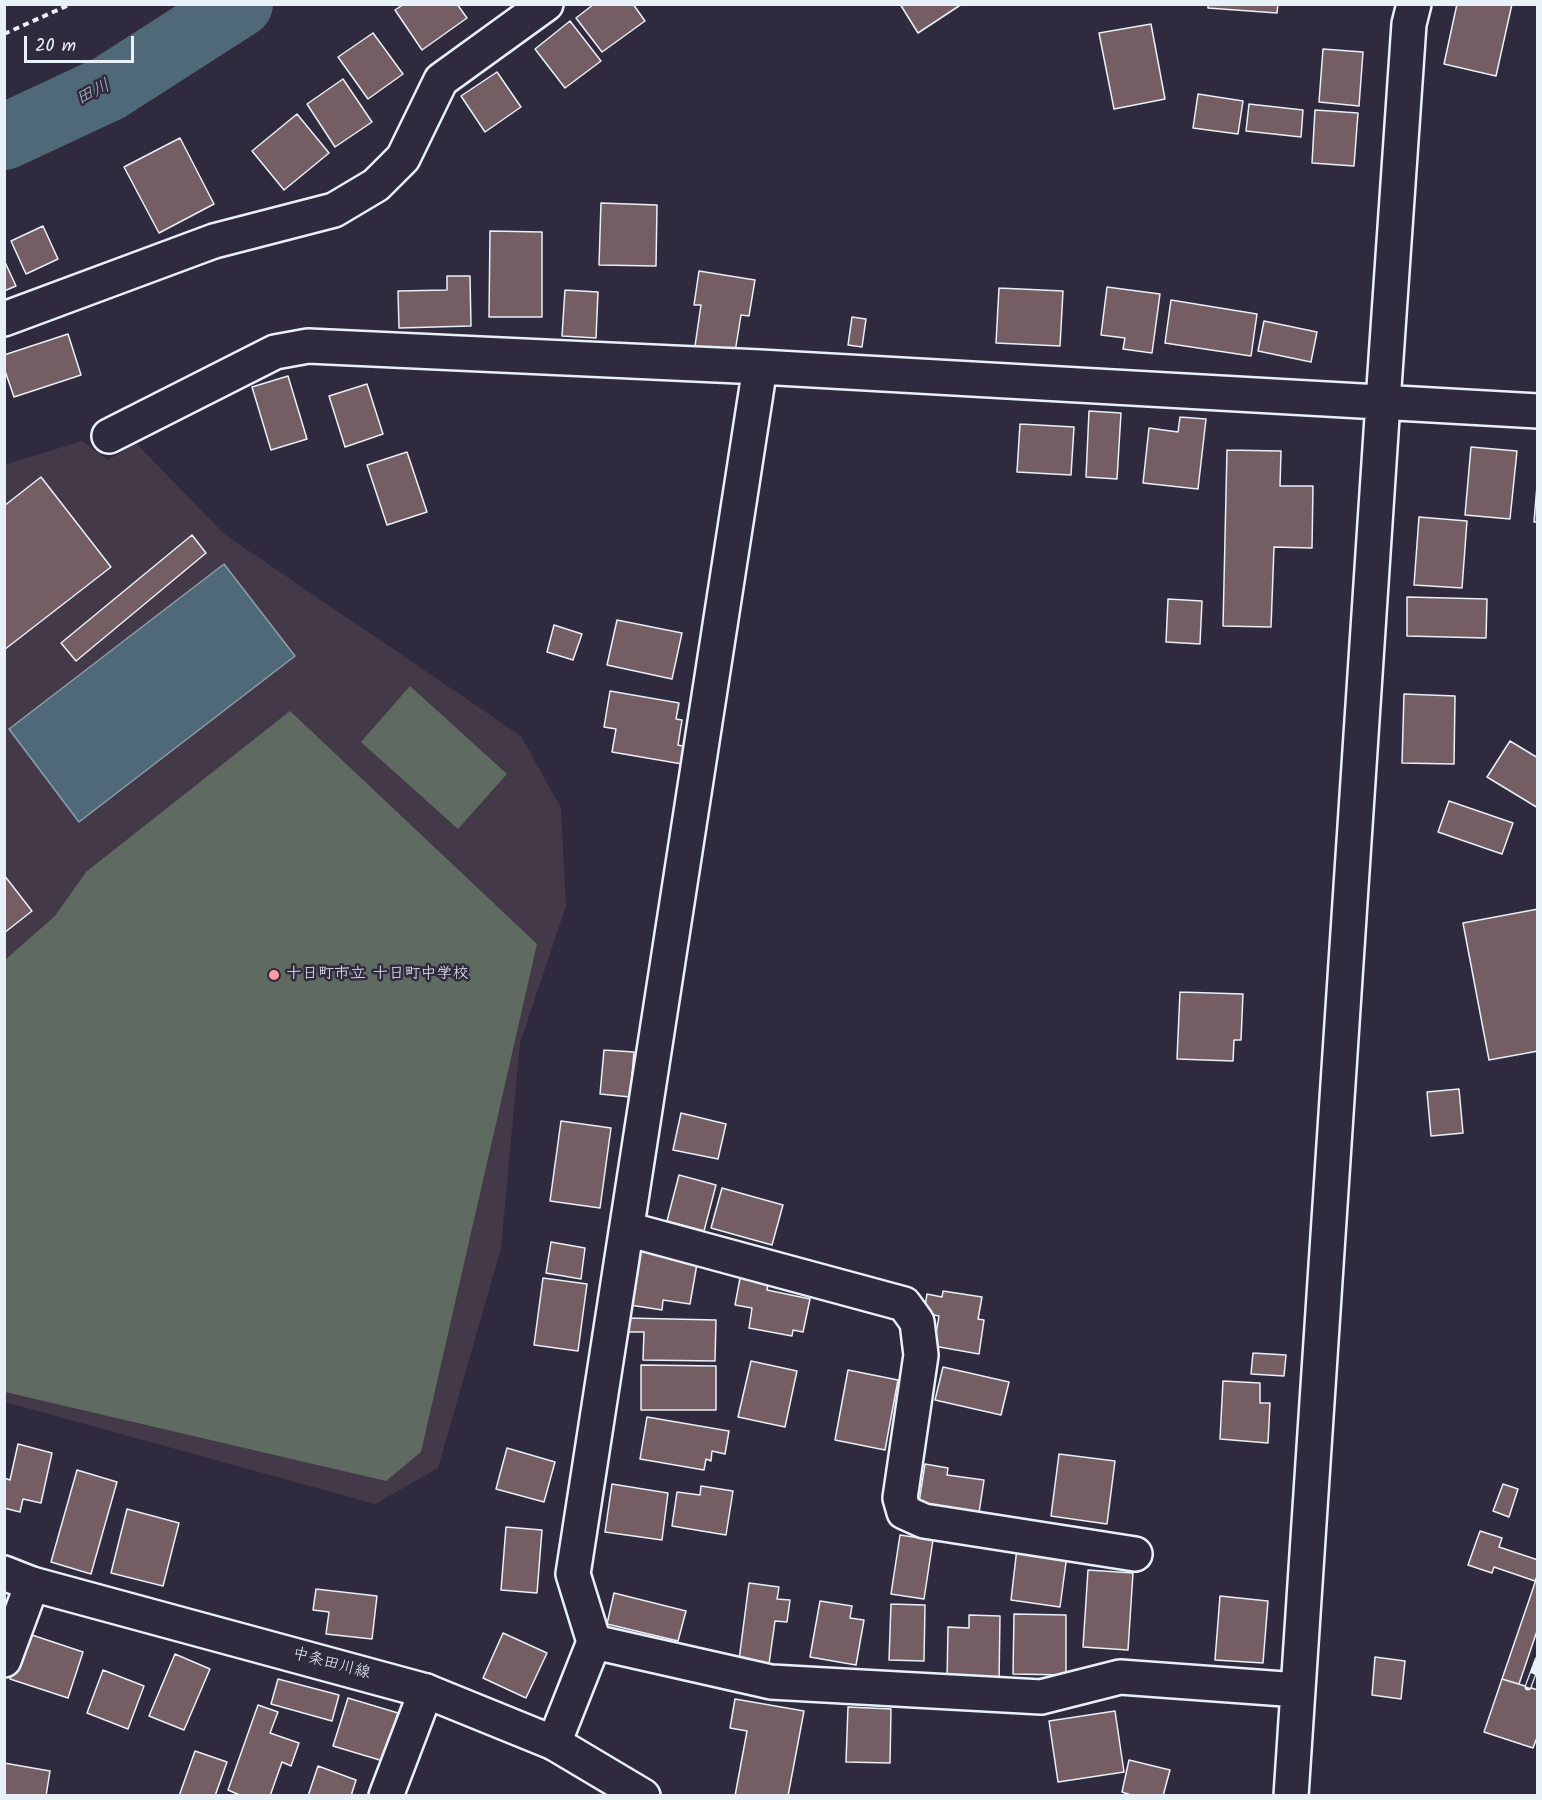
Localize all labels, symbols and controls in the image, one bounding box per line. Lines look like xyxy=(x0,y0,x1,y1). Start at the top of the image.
scale bar xyxy=(27,24,136,62)
text: 20 m xyxy=(35,32,76,61)
water label: 田川 xyxy=(73,76,115,112)
place label: 十日町市立 十日町中学校 xyxy=(286,965,468,985)
marker: 十日町市立 十日町中学校 xyxy=(267,968,281,982)
street label: 中条田川線 xyxy=(290,1645,372,1685)

